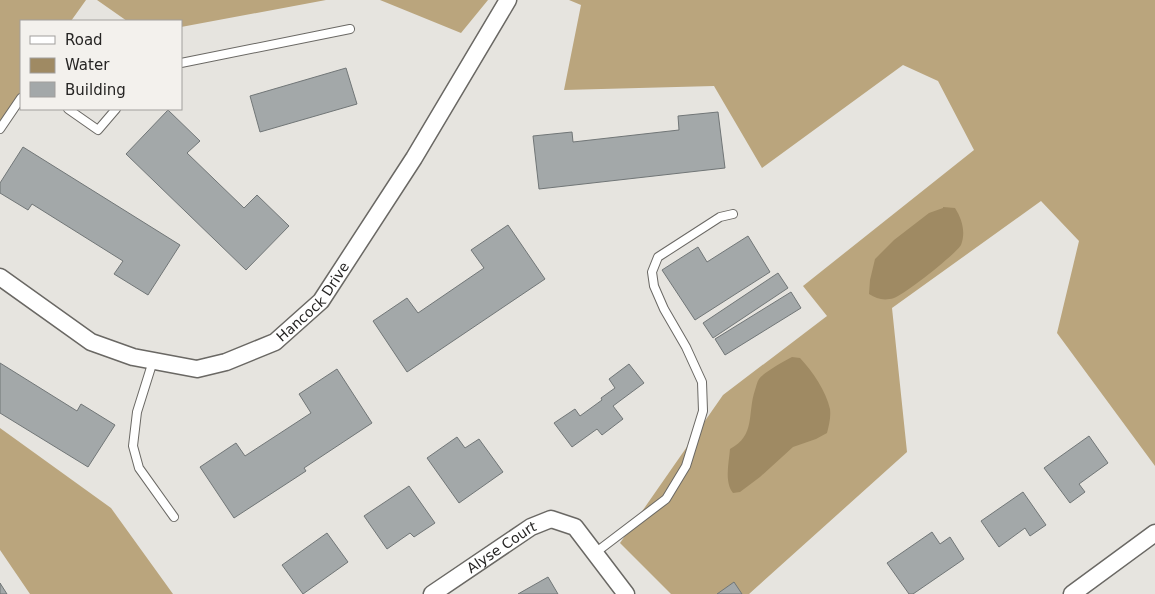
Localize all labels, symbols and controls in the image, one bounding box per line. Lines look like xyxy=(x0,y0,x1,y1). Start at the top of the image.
legend xyxy=(20,20,182,110)
text: Road xyxy=(65,31,103,49)
text: Water xyxy=(65,56,110,74)
text: Building xyxy=(65,81,126,99)
street label: Hancock Drive xyxy=(273,259,352,345)
street label: Alyse Court xyxy=(464,518,539,576)

